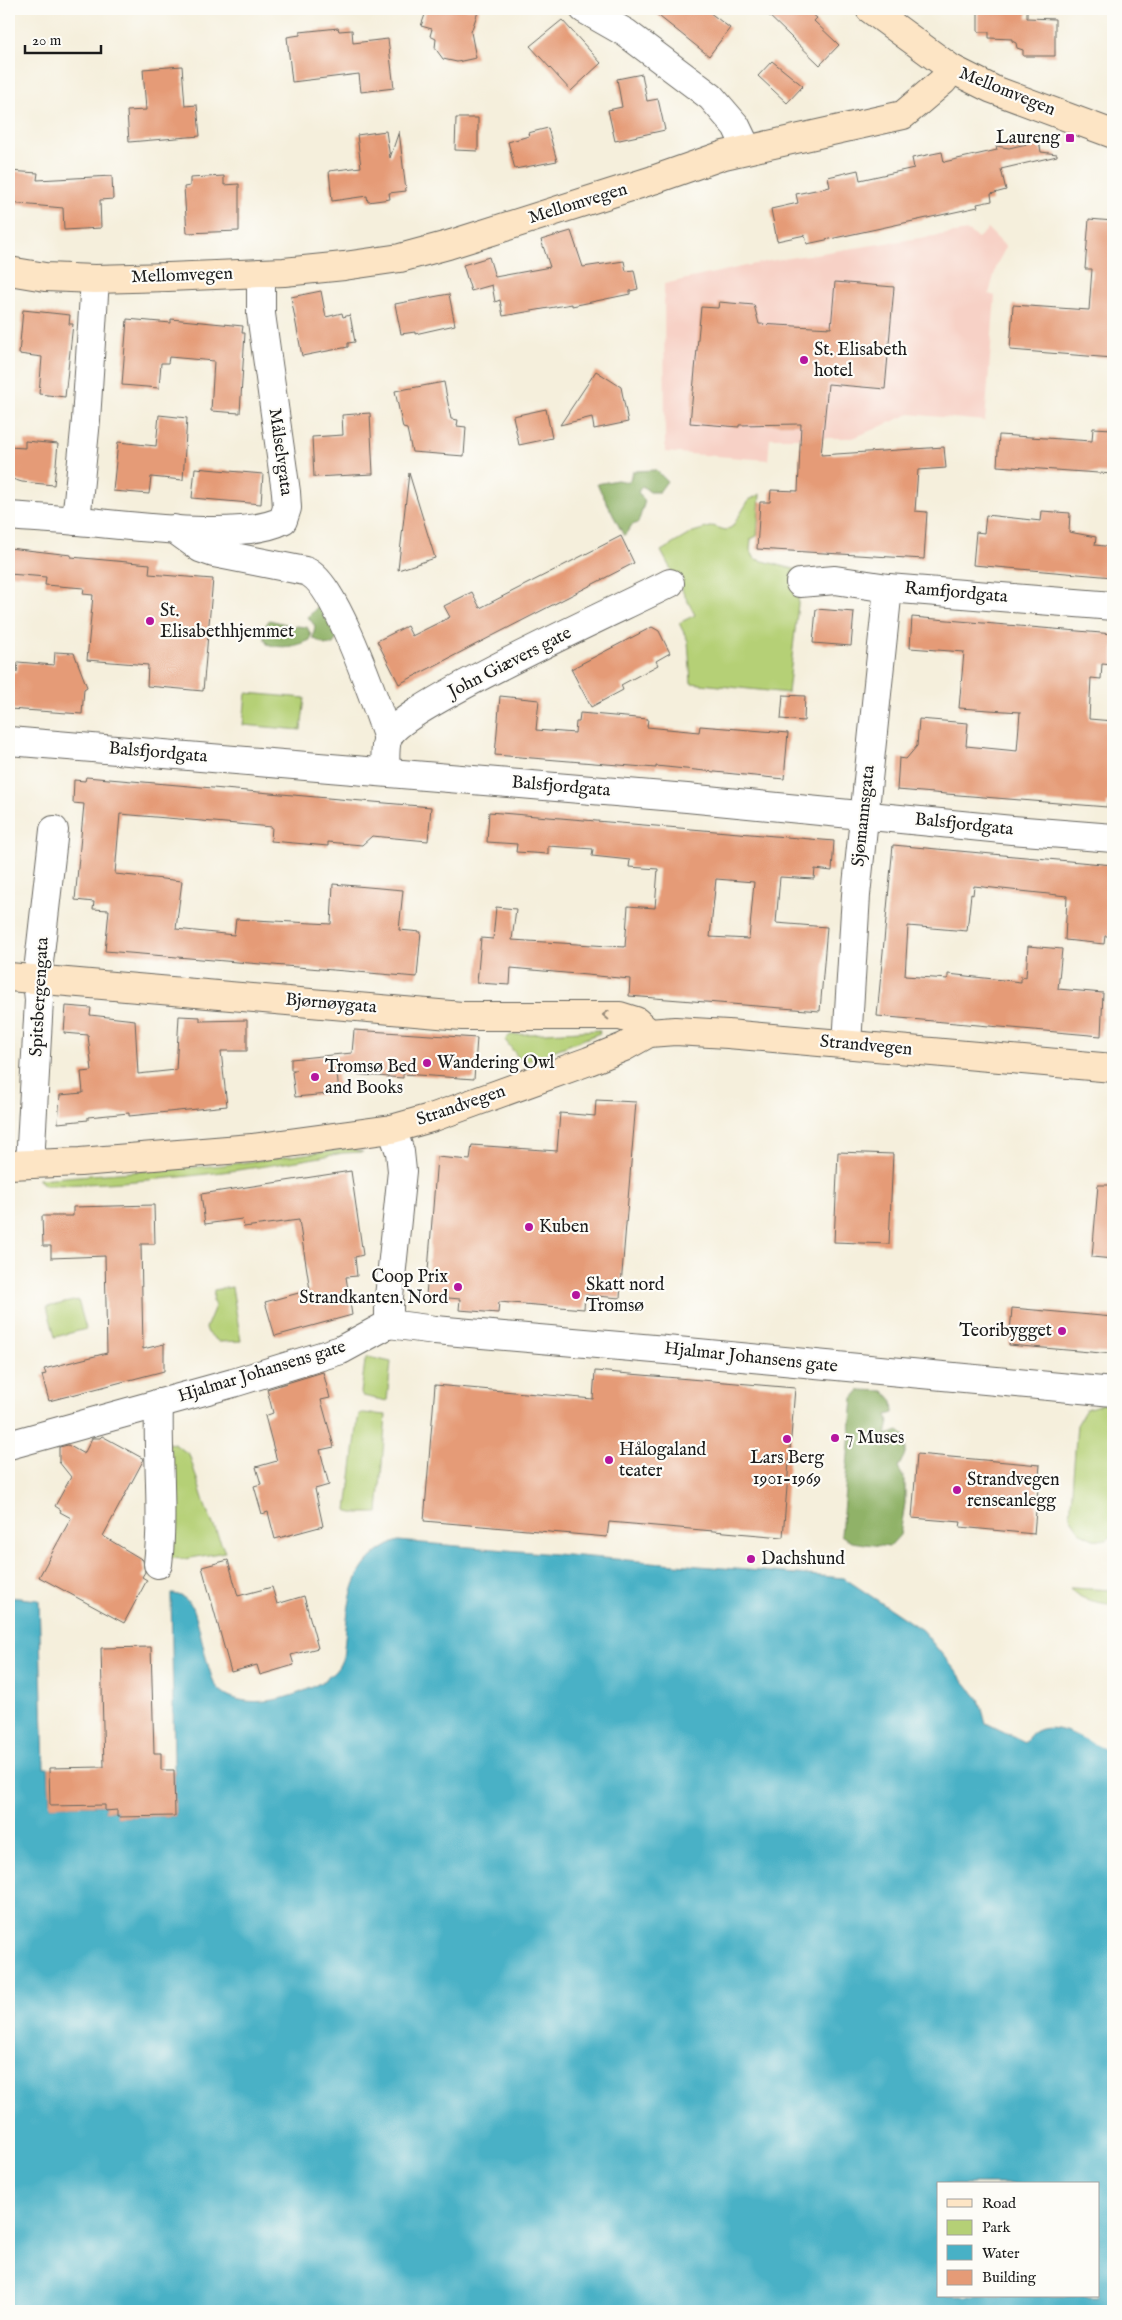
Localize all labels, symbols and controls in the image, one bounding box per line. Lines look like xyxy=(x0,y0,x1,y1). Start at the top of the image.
scale bar xyxy=(25,22,101,54)
text: 20 m xyxy=(32,31,62,50)
street label: Mellomvegen xyxy=(955,62,1059,122)
place label: Laureng xyxy=(996,127,1060,150)
marker: Laureng xyxy=(1064,132,1076,144)
street label: Mellomvegen xyxy=(526,178,630,230)
street label: Mellomvegen xyxy=(131,263,234,289)
place label: St. Elisabeth hotel xyxy=(814,339,908,383)
marker: St. Elisabeth hotel xyxy=(798,354,810,366)
street label: Målselvgata xyxy=(262,407,298,498)
street label: Ramfjordgata xyxy=(903,577,1009,609)
place label: St. Elisabethhjemmet xyxy=(160,600,294,644)
marker: St. Elisabethhjemmet xyxy=(144,615,156,627)
street label: John Giævers gate xyxy=(443,622,576,705)
street label: Balsfjordgata xyxy=(108,737,209,769)
street label: Sjømannsgata xyxy=(847,764,881,868)
street label: Balsfjordgata xyxy=(511,771,612,803)
street label: Balsfjordgata xyxy=(914,808,1015,842)
street label: Spitsbergengata xyxy=(25,936,55,1057)
street label: Bjørnøygata xyxy=(284,989,378,1019)
one-way arrow xyxy=(602,1010,610,1020)
street label: Strandvegen xyxy=(819,1031,914,1062)
place label: Wandering Owl xyxy=(437,1052,555,1075)
place label: Tromsø Bed and Books xyxy=(325,1056,417,1100)
marker: Wandering Owl xyxy=(421,1057,433,1069)
marker: Tromsø Bed and Books xyxy=(309,1071,321,1083)
street label: Strandvegen xyxy=(413,1080,509,1132)
place label: Kuben xyxy=(539,1216,589,1239)
marker: Kuben xyxy=(523,1221,535,1233)
place label: Coop Prix Strandkanten. Nord xyxy=(299,1266,448,1310)
place label: Skatt nord Tromsø xyxy=(586,1274,665,1318)
marker: Coop Prix Strandkanten. Nord xyxy=(452,1281,464,1293)
marker: Skatt nord Tromsø xyxy=(570,1289,582,1301)
place label: Teoribygget xyxy=(959,1320,1052,1343)
marker: Teoribygget xyxy=(1056,1325,1068,1337)
street label: Hjalmar Johansens gate xyxy=(175,1335,349,1409)
street label: Hjalmar Johansens gate xyxy=(663,1337,839,1379)
place label: 7 Muses xyxy=(845,1427,904,1450)
marker: 7 Muses xyxy=(829,1432,841,1444)
marker: Lars Berg 1901-1969 xyxy=(781,1433,793,1445)
place label: Hålogaland teater xyxy=(619,1439,707,1483)
place label: Lars Berg 1901-1969 xyxy=(750,1447,824,1491)
marker: Hålogaland teater xyxy=(603,1454,615,1466)
place label: Strandvegen renseanlegg xyxy=(967,1469,1060,1513)
marker: Strandvegen renseanlegg xyxy=(951,1484,963,1496)
place label: Dachshund xyxy=(761,1548,845,1571)
marker: Dachshund xyxy=(745,1553,757,1565)
legend xyxy=(937,2182,1100,2298)
text: Road xyxy=(982,2194,1017,2213)
text: Park xyxy=(982,2218,1012,2237)
text: Water xyxy=(982,2244,1020,2263)
text: Building xyxy=(982,2268,1037,2287)

